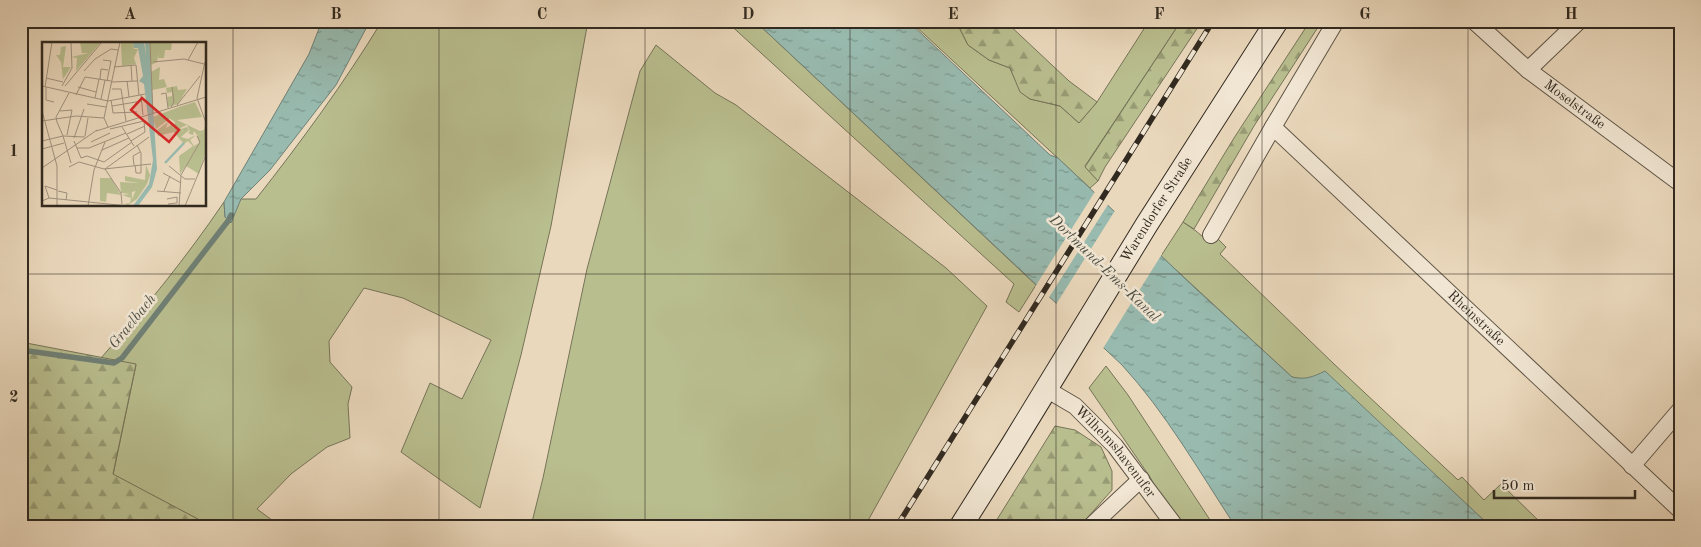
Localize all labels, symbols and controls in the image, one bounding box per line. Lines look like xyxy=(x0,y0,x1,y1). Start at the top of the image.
text: A xyxy=(124,7,136,23)
text: B xyxy=(330,7,342,23)
text: C xyxy=(537,7,547,23)
text: D xyxy=(742,7,754,23)
text: E xyxy=(947,7,959,23)
text: F xyxy=(1154,7,1165,23)
text: G xyxy=(1359,7,1371,23)
text: H xyxy=(1564,7,1578,23)
inset map xyxy=(42,42,206,206)
street label: Moselstraße xyxy=(1541,77,1608,132)
text: 1 xyxy=(9,144,19,160)
street label: Warendorfer Straße xyxy=(1118,155,1195,265)
water label: Dortmund-Ems-Kanal xyxy=(1045,212,1163,326)
street label: Rheinstraße xyxy=(1445,288,1508,348)
water label: Graelbach xyxy=(107,292,160,352)
text: 2 xyxy=(9,390,19,406)
street label: Wilhelmshavenufer xyxy=(1072,403,1158,501)
scale bar xyxy=(1494,467,1635,499)
text: 50 m xyxy=(1501,479,1535,494)

